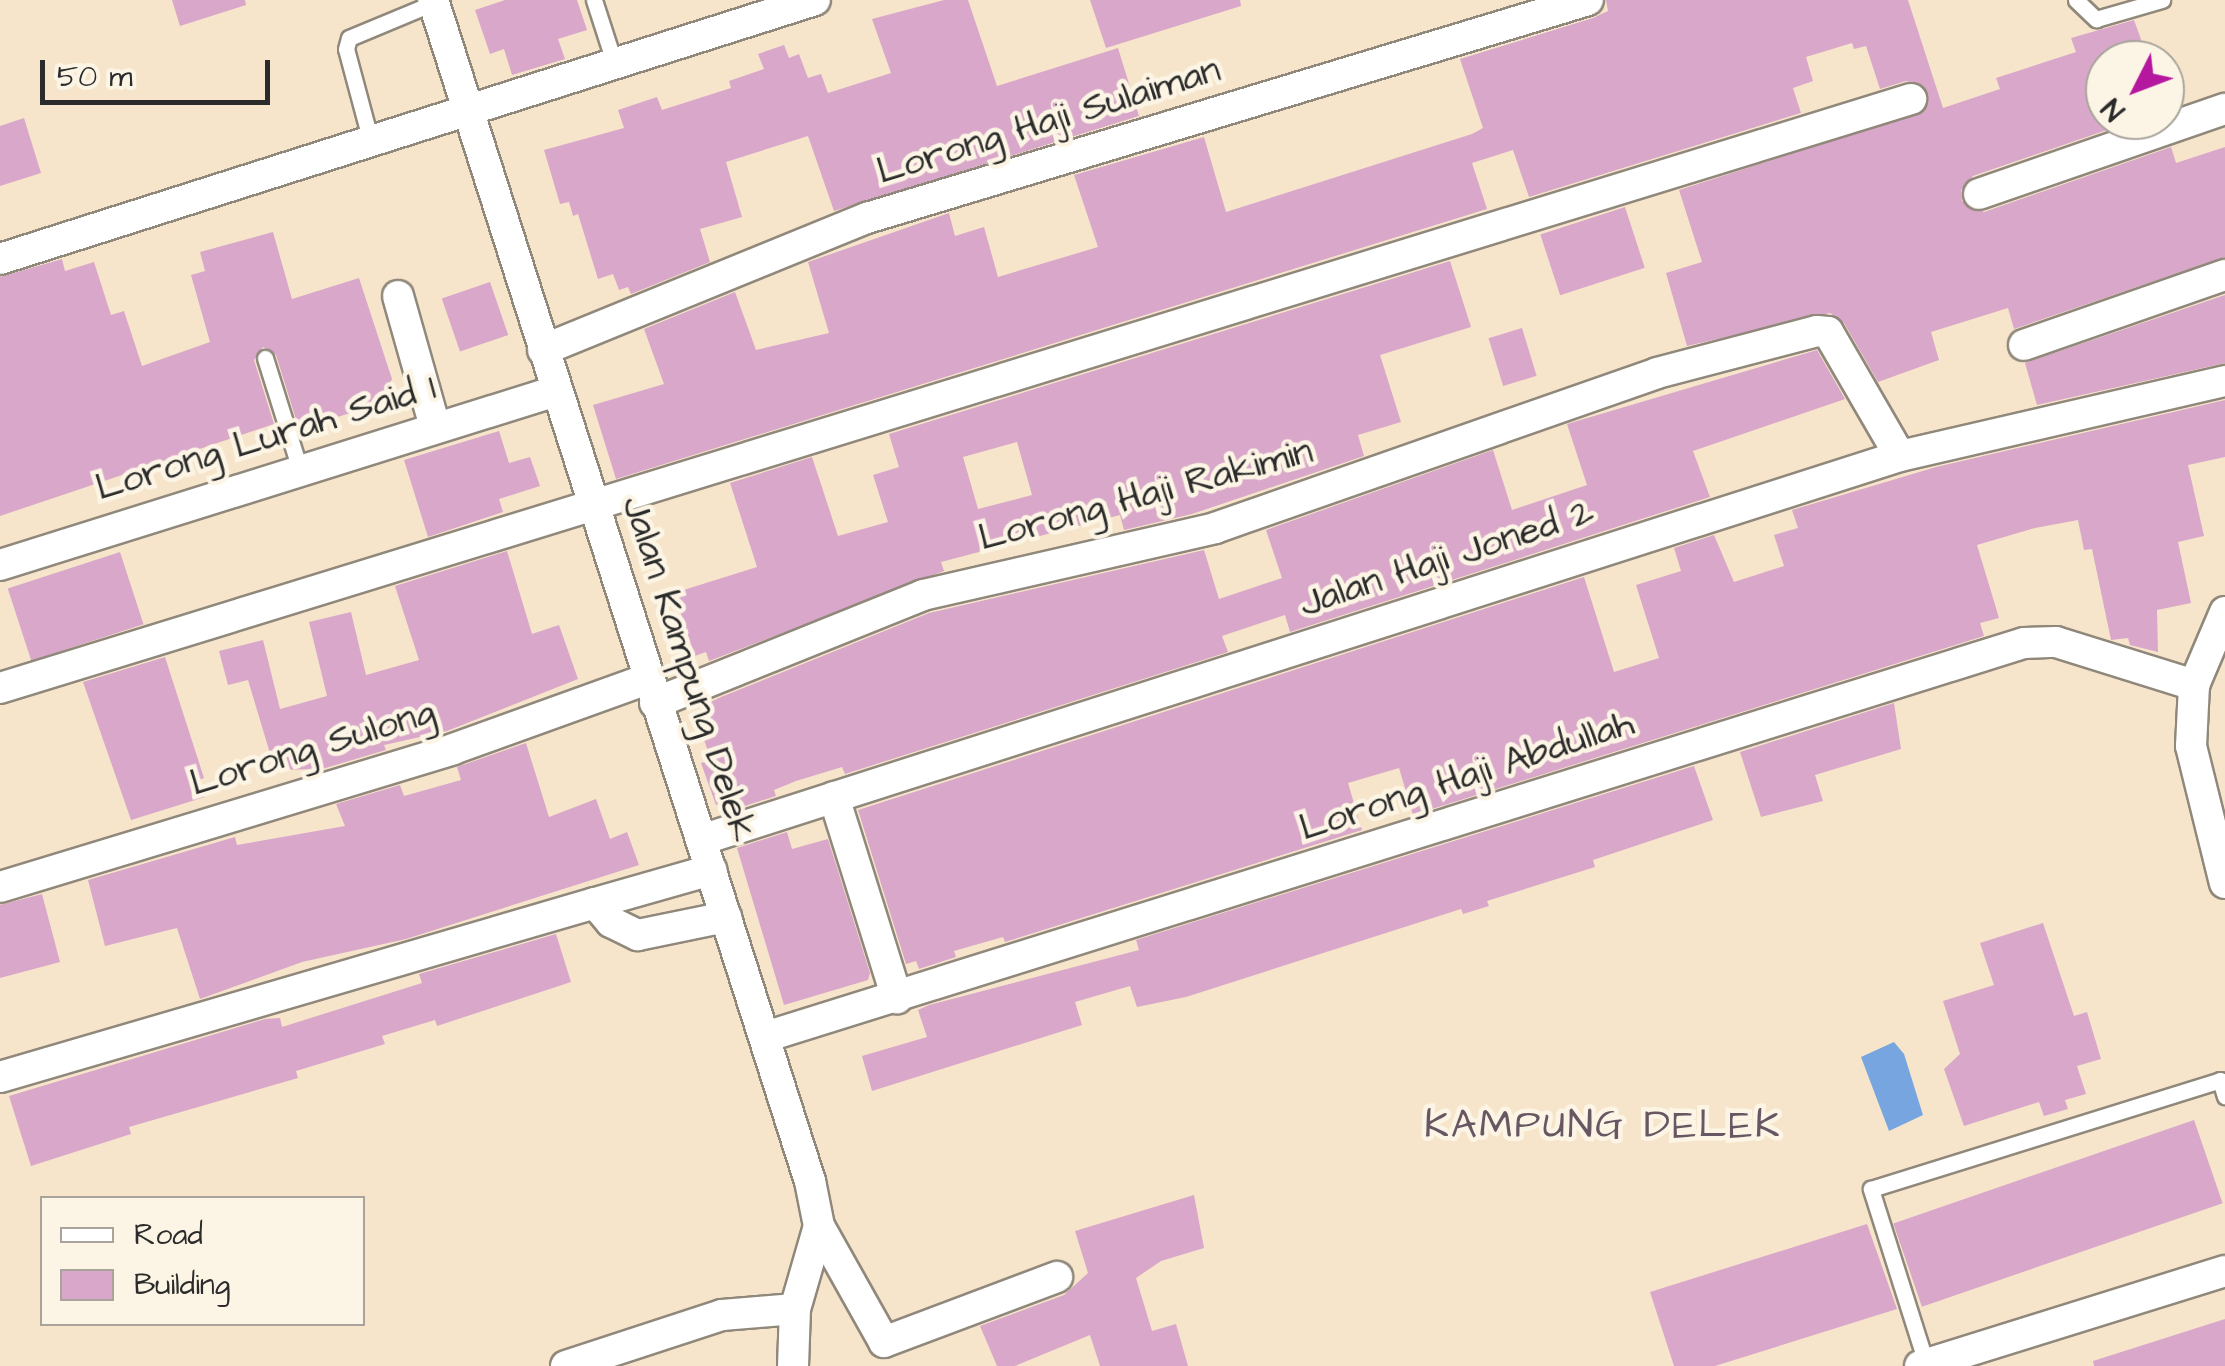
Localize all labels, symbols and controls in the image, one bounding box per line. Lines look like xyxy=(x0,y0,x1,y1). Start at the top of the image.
scale bar xyxy=(45,40,275,102)
north arrow xyxy=(2085,40,2185,140)
street label: Lorong Haji Sulaiman xyxy=(872,48,1226,196)
text: 50 m xyxy=(57,56,133,98)
text: N xyxy=(2093,89,2134,129)
street label: Lorong Lurah Said 1 xyxy=(91,366,441,512)
street label: Lorong Haji Rakimin xyxy=(974,429,1318,563)
street label: Jalan Haji Joned 2 xyxy=(1294,490,1600,628)
street label: Jalan Kampung Delek xyxy=(611,491,765,847)
street label: Lorong Sulong xyxy=(185,690,441,808)
street label: Lorong Haji Abdullah xyxy=(1294,701,1640,853)
district label: KAMPUNG DELEK xyxy=(1424,1102,1782,1150)
legend xyxy=(40,1196,365,1326)
text: Road xyxy=(134,1214,203,1256)
text: Building xyxy=(134,1264,230,1306)

